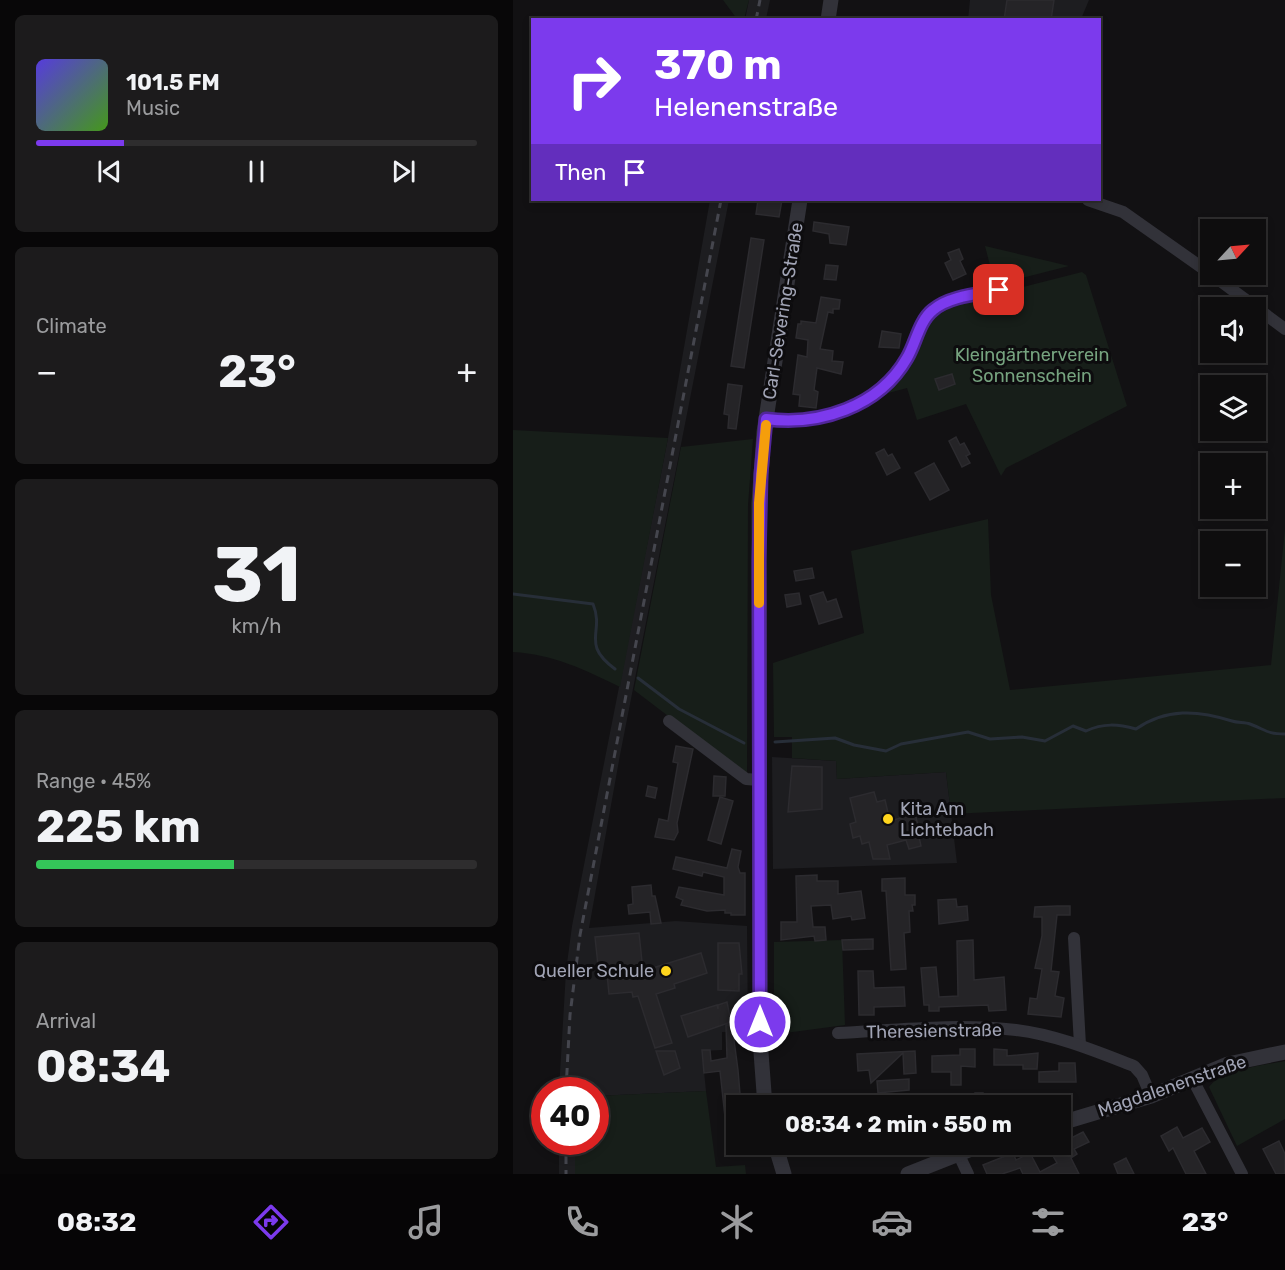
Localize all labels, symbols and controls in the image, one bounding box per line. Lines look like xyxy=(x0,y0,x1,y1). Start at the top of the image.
text: 370 m xyxy=(654,40,782,90)
icon: right xyxy=(555,42,633,120)
text: 101.5 FM xyxy=(126,69,220,96)
text: Helenenstraße xyxy=(654,91,838,123)
text: Music xyxy=(126,96,180,120)
icon: previous xyxy=(93,155,126,188)
icon: pause xyxy=(240,155,273,188)
icon: next xyxy=(387,155,420,188)
icon: arrive xyxy=(618,156,651,189)
text: Then xyxy=(555,159,606,186)
north arrow xyxy=(1200,219,1266,285)
map controls xyxy=(1200,219,1266,597)
street label: Carl-Severing-Straße xyxy=(758,221,808,401)
pin xyxy=(973,264,1024,315)
icon: arrive xyxy=(982,273,1015,306)
button: sound xyxy=(1200,297,1266,363)
text: Climate xyxy=(36,314,107,338)
park label: Kleingärtnerverein Sonnenschein xyxy=(955,344,1109,387)
text: 23° xyxy=(218,345,296,398)
text: − xyxy=(36,352,57,391)
text: + xyxy=(456,352,477,391)
button: layers xyxy=(1200,375,1266,441)
button: + xyxy=(1200,453,1266,519)
text: 31 xyxy=(212,528,301,621)
button: − xyxy=(1200,531,1266,597)
text: km/h xyxy=(232,614,281,638)
text: Range · 45% xyxy=(36,769,151,793)
place label: Kita Am Lichtebach xyxy=(900,798,994,841)
text: 225 km xyxy=(36,800,201,853)
marker: Kita Am Lichtebach xyxy=(881,812,895,826)
place label: Queller Schule xyxy=(534,960,654,982)
marker: Queller Schule xyxy=(659,964,673,978)
position arrow xyxy=(728,990,792,1054)
text: Arrival xyxy=(36,1009,96,1033)
street label: Theresienstraße xyxy=(866,1019,1002,1043)
text: 08:34 xyxy=(36,1040,171,1093)
street label: Magdalenenstraße xyxy=(1095,1050,1249,1122)
speed limit sign: 40 xyxy=(531,1077,609,1155)
text: 08:34 · 2 min · 550 m xyxy=(785,1111,1012,1138)
icon: directions xyxy=(250,1201,292,1243)
icon: music xyxy=(405,1201,447,1243)
icon: phone xyxy=(561,1201,603,1243)
icon: climate xyxy=(716,1201,758,1243)
icon: car xyxy=(871,1201,913,1243)
icon: filters xyxy=(1027,1201,1069,1243)
text: 08:32 xyxy=(57,1206,137,1238)
text: 23° xyxy=(1182,1206,1228,1238)

